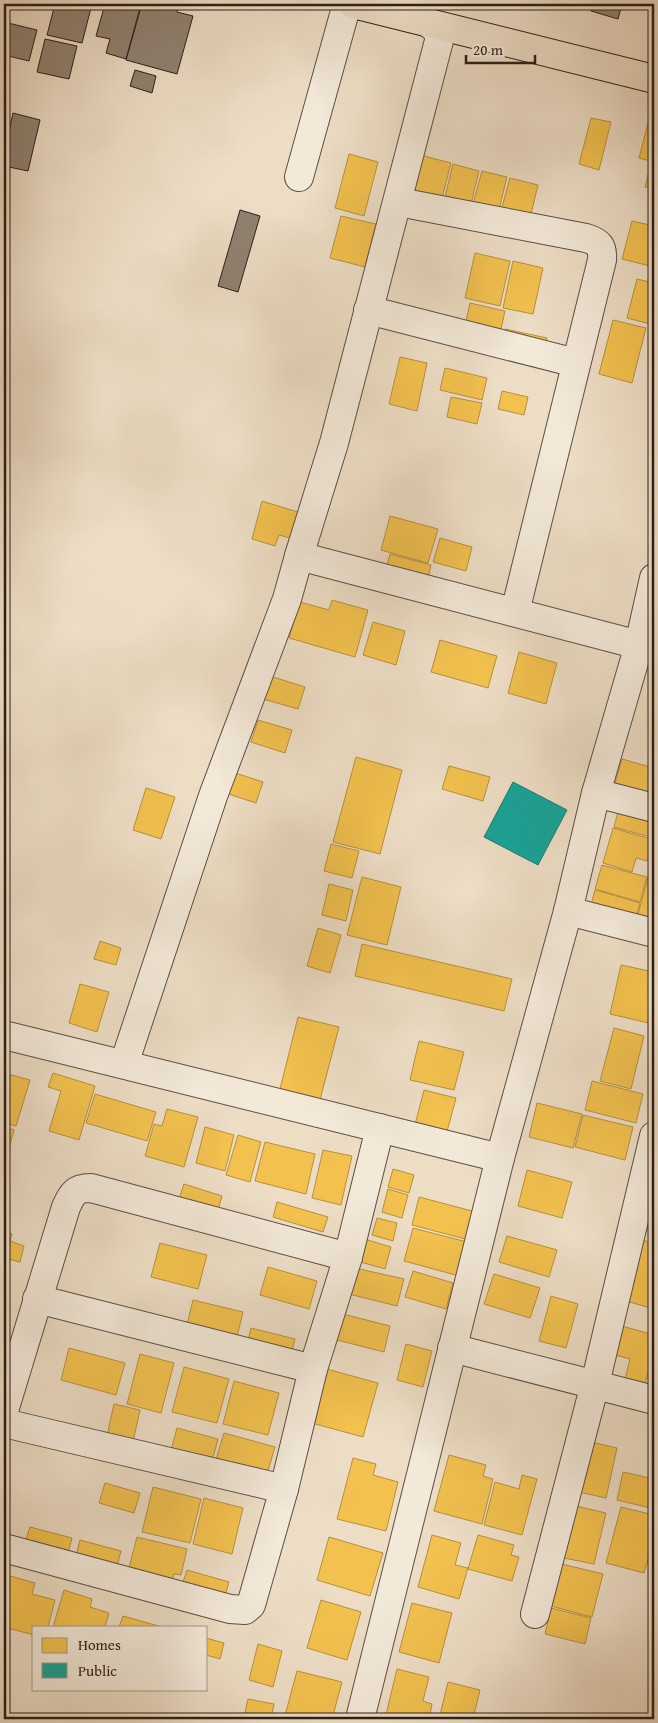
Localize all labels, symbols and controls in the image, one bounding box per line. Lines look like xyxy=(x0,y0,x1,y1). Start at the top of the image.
scale bar xyxy=(466,32,534,64)
text: 20 m xyxy=(473,39,504,60)
legend xyxy=(32,1626,208,1690)
text: Homes xyxy=(78,1634,121,1655)
text: Public xyxy=(78,1660,117,1681)

